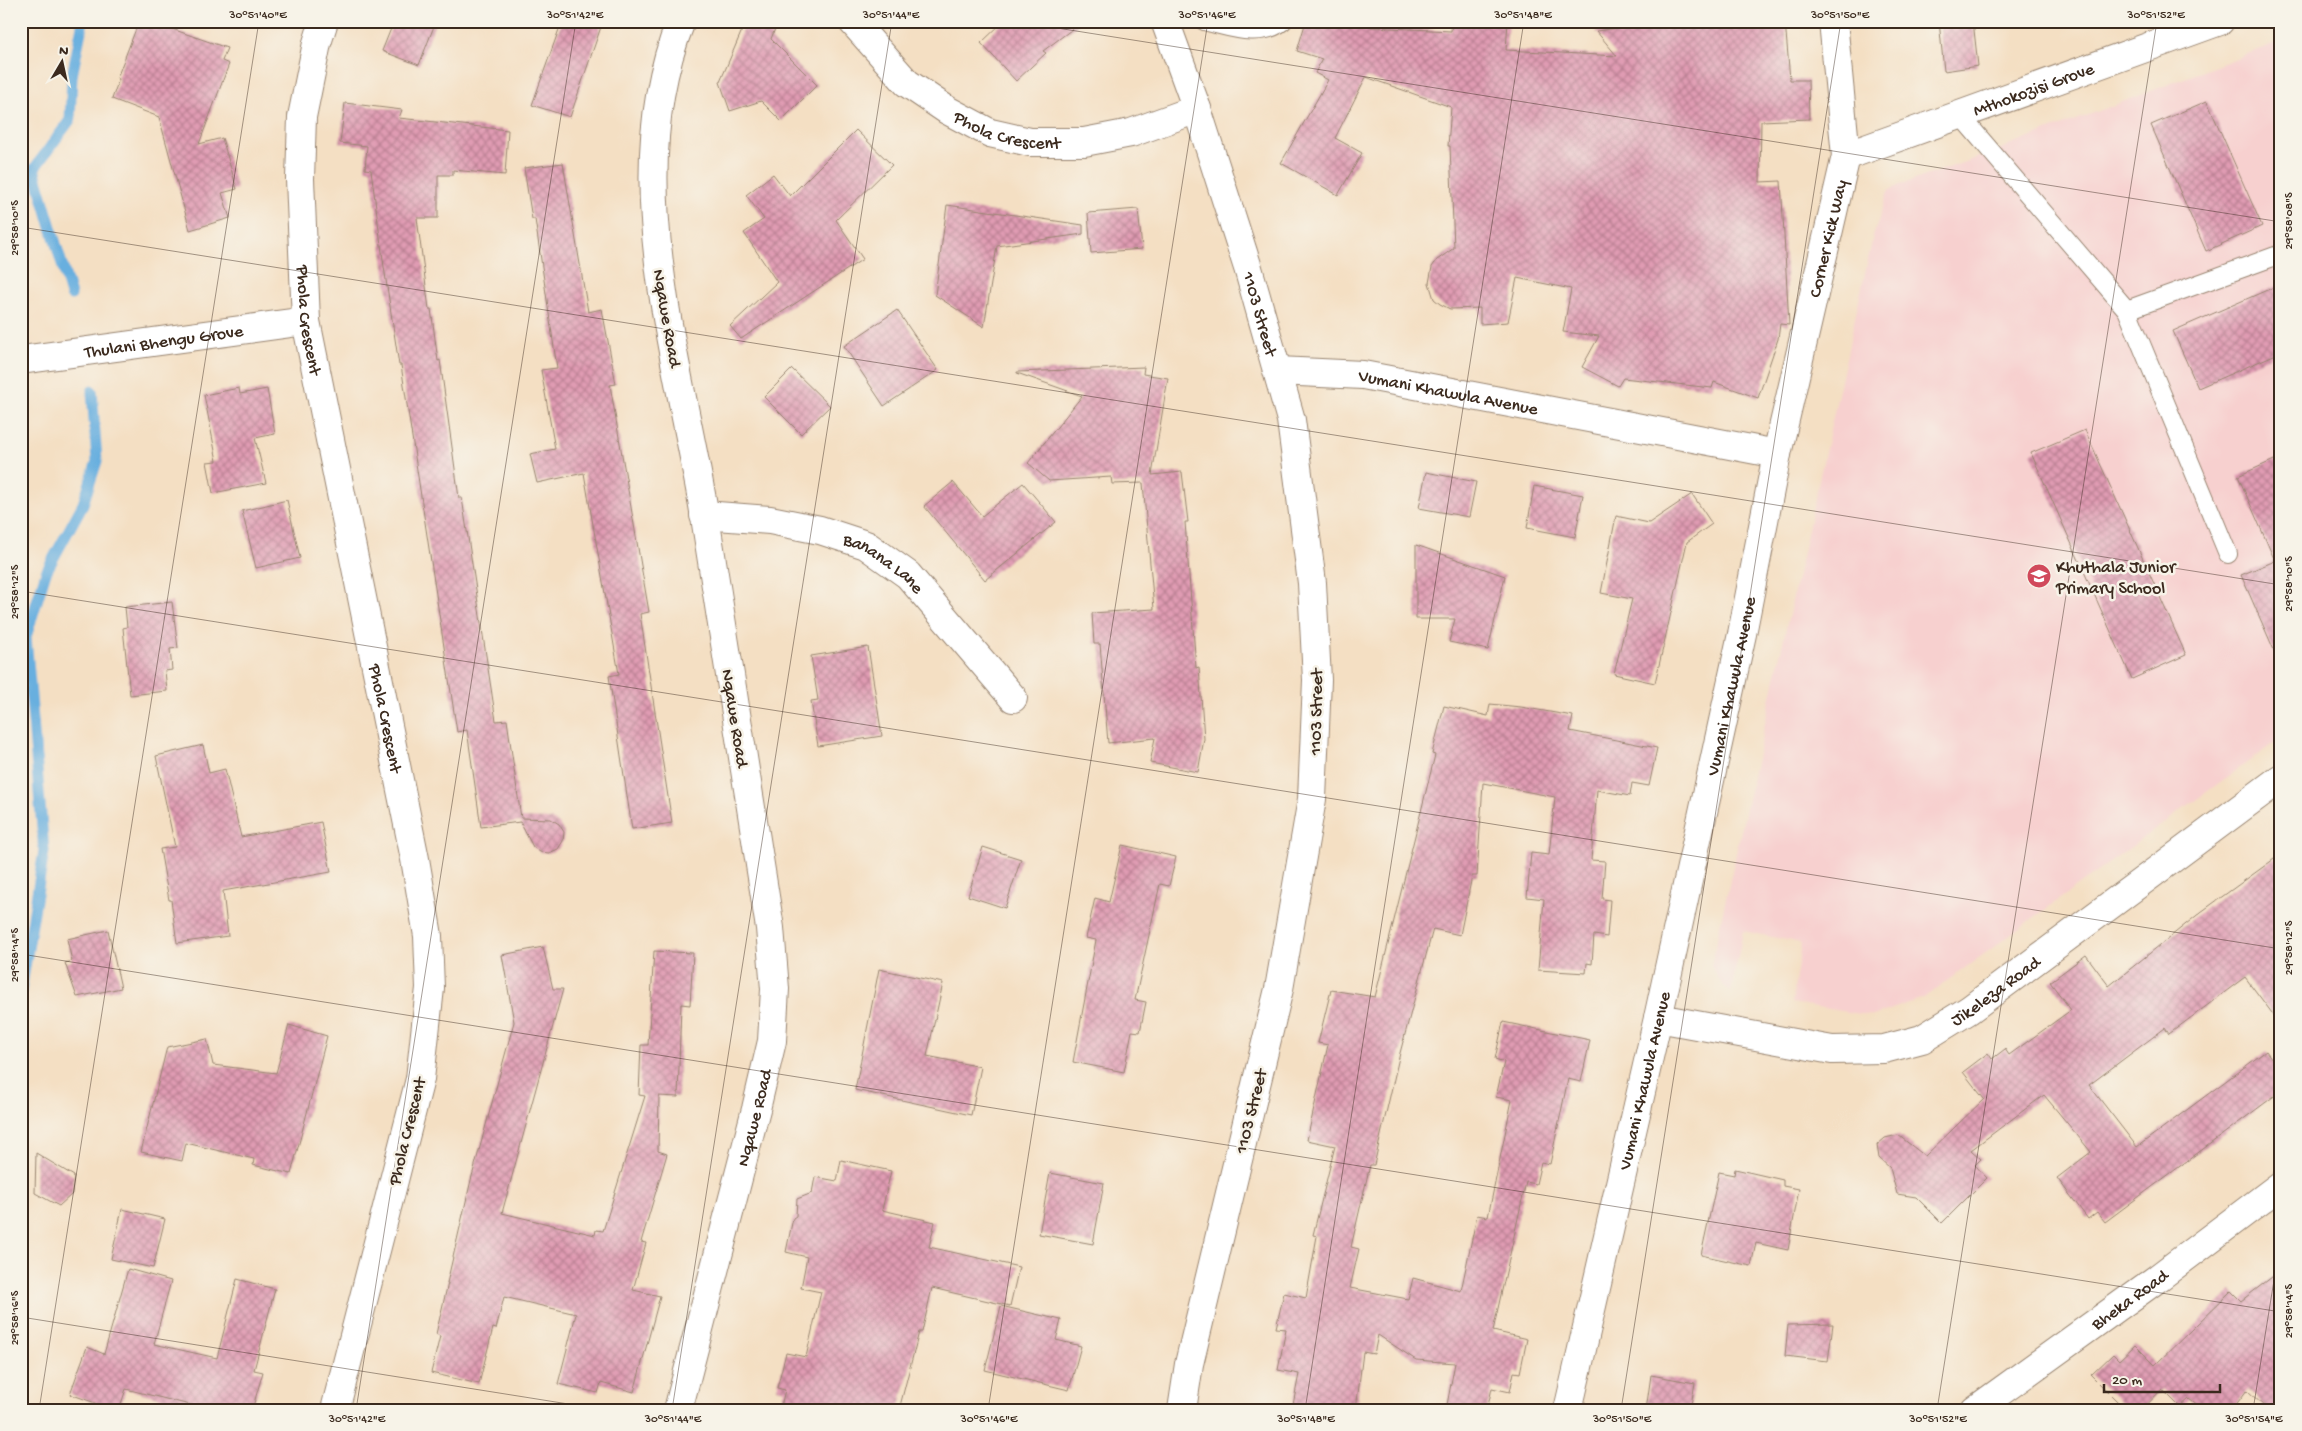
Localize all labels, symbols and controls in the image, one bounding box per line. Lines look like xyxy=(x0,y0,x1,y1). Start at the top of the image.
text: 30°51'40"E xyxy=(228,9,287,23)
text: 30°51'42"E xyxy=(546,9,604,23)
text: 30°51'44"E xyxy=(862,9,920,23)
text: 30°51'46"E xyxy=(1178,9,1236,23)
text: 30°51'48"E xyxy=(1493,9,1552,23)
text: 30°51'50"E xyxy=(1810,9,1870,23)
text: 30°51'52"E xyxy=(2126,9,2185,23)
north arrow xyxy=(38,38,88,88)
text: N xyxy=(58,43,69,61)
street label: Mthokozisi Grove xyxy=(1971,59,2098,122)
street label: Phola Crescent xyxy=(948,107,1062,155)
street label: Corner Kick Way xyxy=(1806,178,1853,300)
text: 29°58'08"S xyxy=(2283,192,2297,250)
text: 29°58'10"S xyxy=(9,200,23,256)
street label: Phola Crescent xyxy=(291,264,325,379)
street label: Nqawe Road xyxy=(647,268,685,371)
street label: 1103 Street xyxy=(1236,269,1281,360)
street label: Thulani Bhengu Grove xyxy=(82,322,245,364)
street label: Vumani Khawula Avenue xyxy=(1355,366,1540,421)
street label: Banana Lane xyxy=(839,530,928,599)
text: 29°58'10"S xyxy=(2283,556,2297,612)
place label: Khuthala Junior Primary School xyxy=(2055,558,2177,600)
school or university icon: Khuthala Junior Primary School xyxy=(2026,563,2052,589)
text: 29°58'12"S xyxy=(9,564,23,619)
street label: Vumani Khawula Avenue xyxy=(1703,595,1762,779)
street label: Phola Crescent xyxy=(363,661,406,777)
street label: 1103 Street xyxy=(1306,667,1329,756)
street label: Nqawe Road xyxy=(715,668,752,771)
text: 29°58'12"S xyxy=(2283,920,2297,975)
text: 29°58'14"S xyxy=(9,927,23,982)
street label: Jikeleza Road xyxy=(1948,952,2046,1032)
street label: Vumani Khawula Avenue xyxy=(1615,989,1677,1173)
street label: Nqawe Road xyxy=(734,1066,778,1169)
street label: 1103 Street xyxy=(1232,1066,1273,1157)
street label: Phola Crescent xyxy=(385,1074,432,1189)
street label: Bheka Road xyxy=(2087,1265,2174,1336)
text: 29°58'14"S xyxy=(2283,1283,2297,1338)
text: 29°58'16"S xyxy=(9,1290,23,1345)
scale bar xyxy=(2104,1361,2221,1393)
text: 20 m xyxy=(2112,1372,2142,1390)
text: 30°51'42"E xyxy=(328,1413,386,1427)
text: 30°51'44"E xyxy=(644,1413,702,1427)
text: 30°51'46"E xyxy=(960,1413,1018,1427)
text: 30°51'48"E xyxy=(1276,1413,1335,1427)
text: 30°51'50"E xyxy=(1592,1413,1652,1427)
text: 30°51'52"E xyxy=(1908,1413,1967,1427)
text: 30°51'54"E xyxy=(2224,1413,2283,1427)

